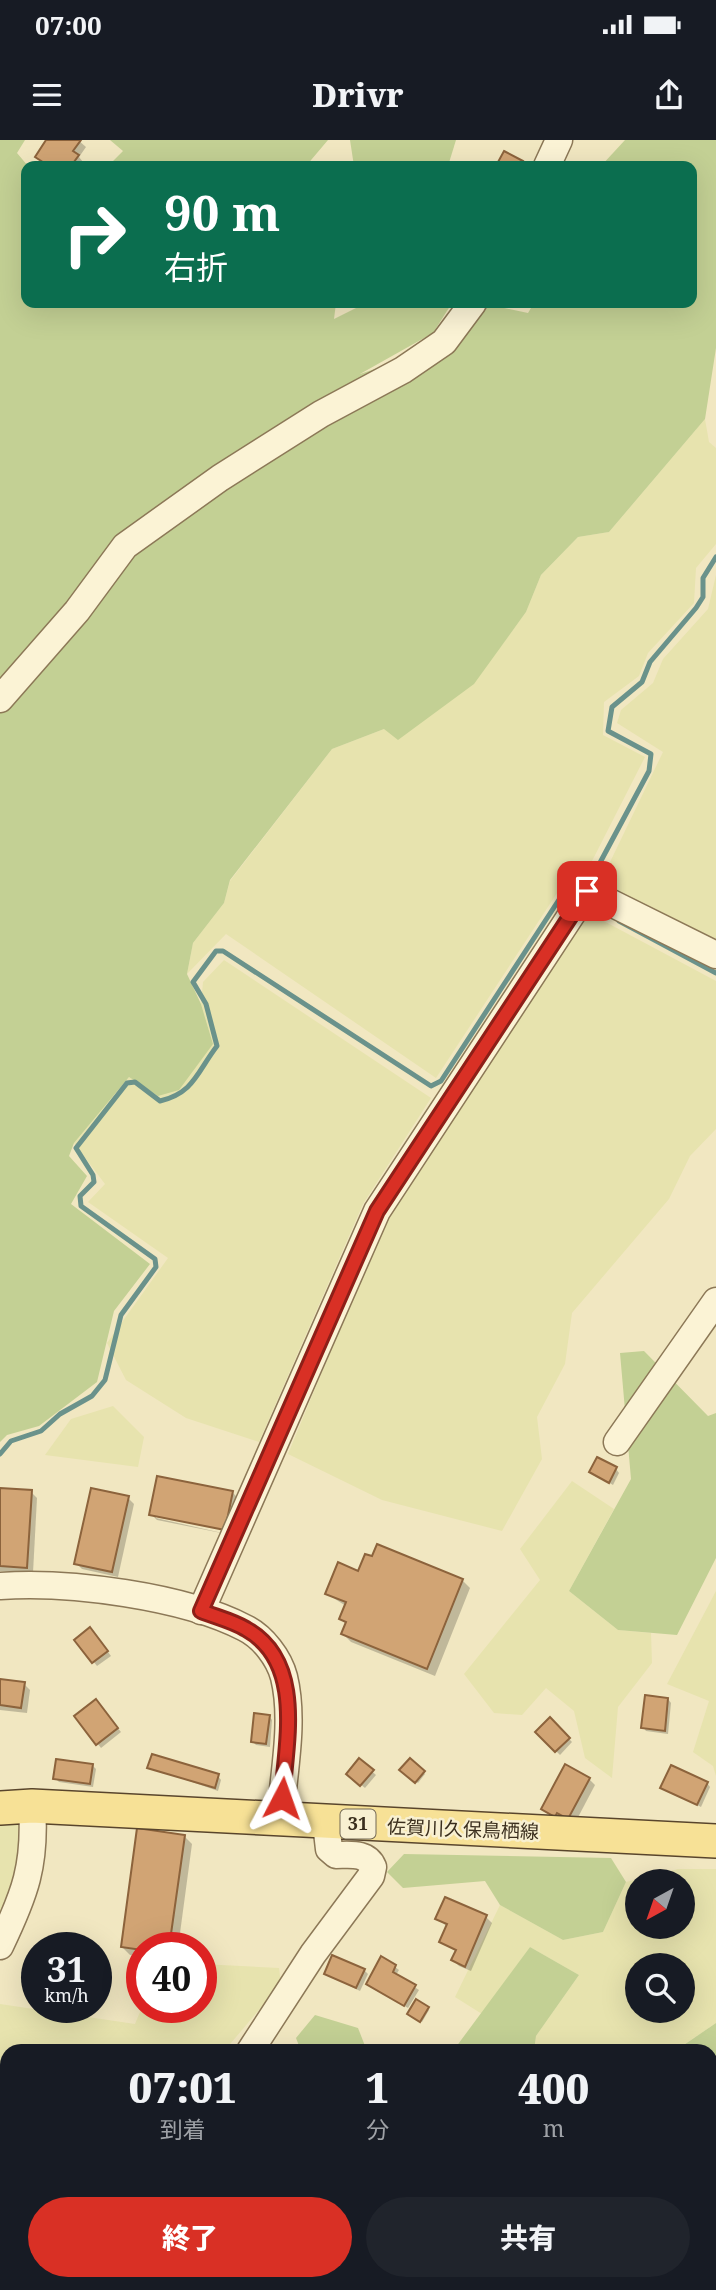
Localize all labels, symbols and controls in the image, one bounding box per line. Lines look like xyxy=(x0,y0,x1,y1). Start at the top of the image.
text: 07:00 xyxy=(35,7,102,43)
text: Drivr xyxy=(312,73,404,116)
icon: menu xyxy=(28,76,66,114)
icon: share xyxy=(650,76,688,114)
text: 90 m xyxy=(164,179,280,245)
icon: right xyxy=(49,189,140,280)
text: 右折 xyxy=(164,245,228,288)
pin xyxy=(557,861,617,921)
icon: arrive xyxy=(568,872,606,910)
position arrow xyxy=(245,1761,319,1835)
road number: 31 xyxy=(340,1810,376,1839)
street label: 佐賀川久保鳥栖線 xyxy=(387,1813,539,1845)
north arrow xyxy=(625,1869,695,1939)
map controls xyxy=(625,1869,695,2023)
speed limit sign: 40 xyxy=(126,1932,217,2023)
text: 31 xyxy=(47,1945,86,1992)
button: search xyxy=(625,1953,695,2023)
text: km/h xyxy=(44,1983,89,2007)
text: 07:01 xyxy=(129,2058,237,2115)
text: 1 xyxy=(366,2058,389,2115)
text: 400 xyxy=(518,2059,589,2116)
text: m xyxy=(543,2112,565,2144)
text: 到着 xyxy=(160,2113,206,2145)
text: 分 xyxy=(366,2113,389,2145)
button: 終了 xyxy=(28,2197,352,2277)
button: 共有 xyxy=(366,2197,690,2277)

